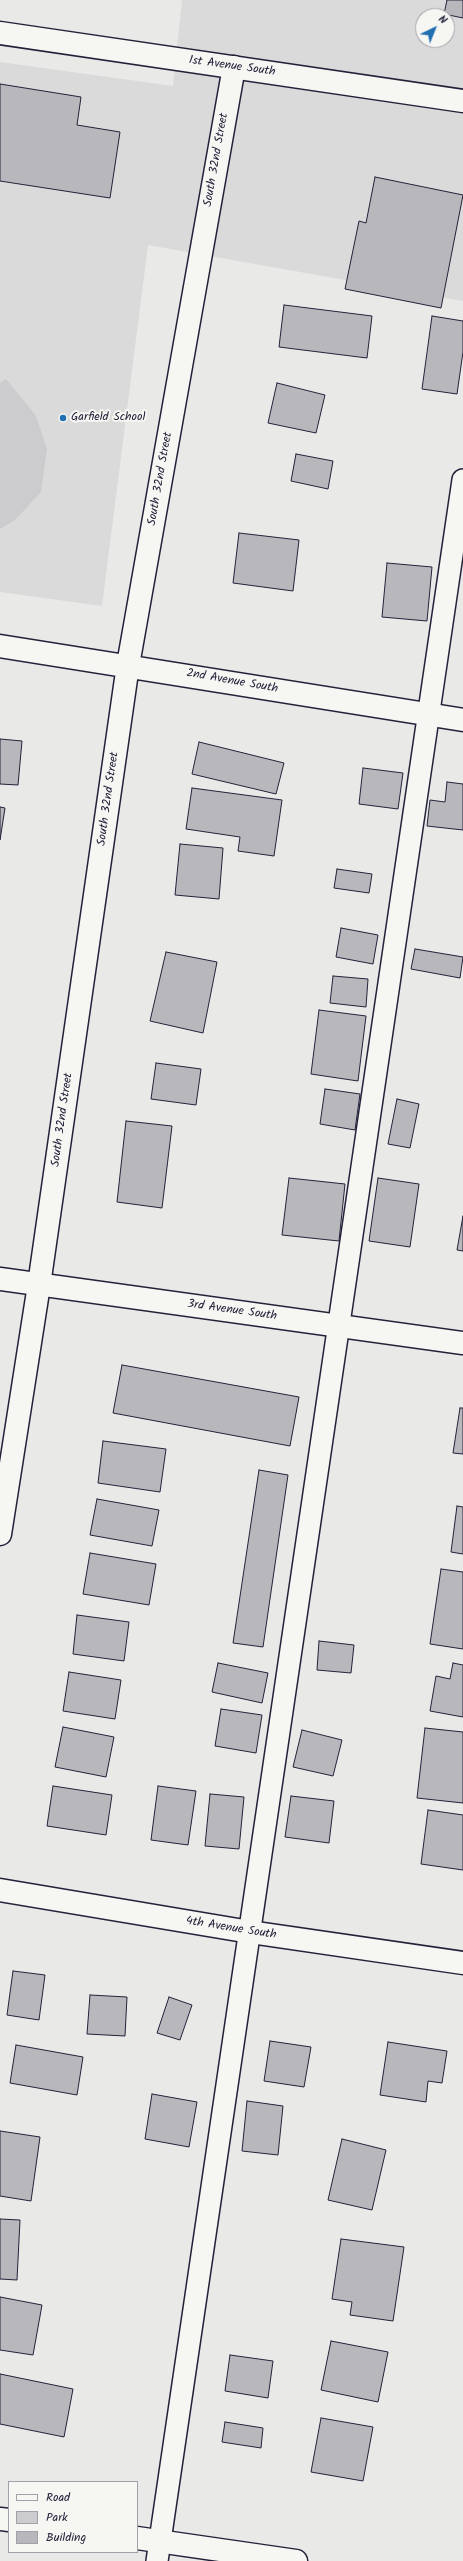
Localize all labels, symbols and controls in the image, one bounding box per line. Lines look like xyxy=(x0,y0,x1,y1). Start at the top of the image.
north arrow xyxy=(415,8,455,48)
text: N xyxy=(434,11,451,29)
street label: 1st Avenue South xyxy=(188,54,276,80)
street label: South 32nd Street xyxy=(202,112,232,208)
place label: Garfield School xyxy=(71,411,145,425)
marker: Garfield School xyxy=(58,413,68,423)
street label: South 32nd Street xyxy=(146,431,176,527)
street label: 2nd Avenue South xyxy=(185,667,279,697)
street label: South 32nd Street xyxy=(95,751,123,847)
street label: South 32nd Street xyxy=(49,1072,77,1168)
street label: 3rd Avenue South xyxy=(186,1298,278,1324)
street label: 4th Avenue South xyxy=(185,1915,277,1943)
legend xyxy=(8,2481,138,2553)
text: Road xyxy=(46,2488,70,2507)
text: Park xyxy=(46,2508,68,2527)
text: Building xyxy=(46,2528,86,2547)

